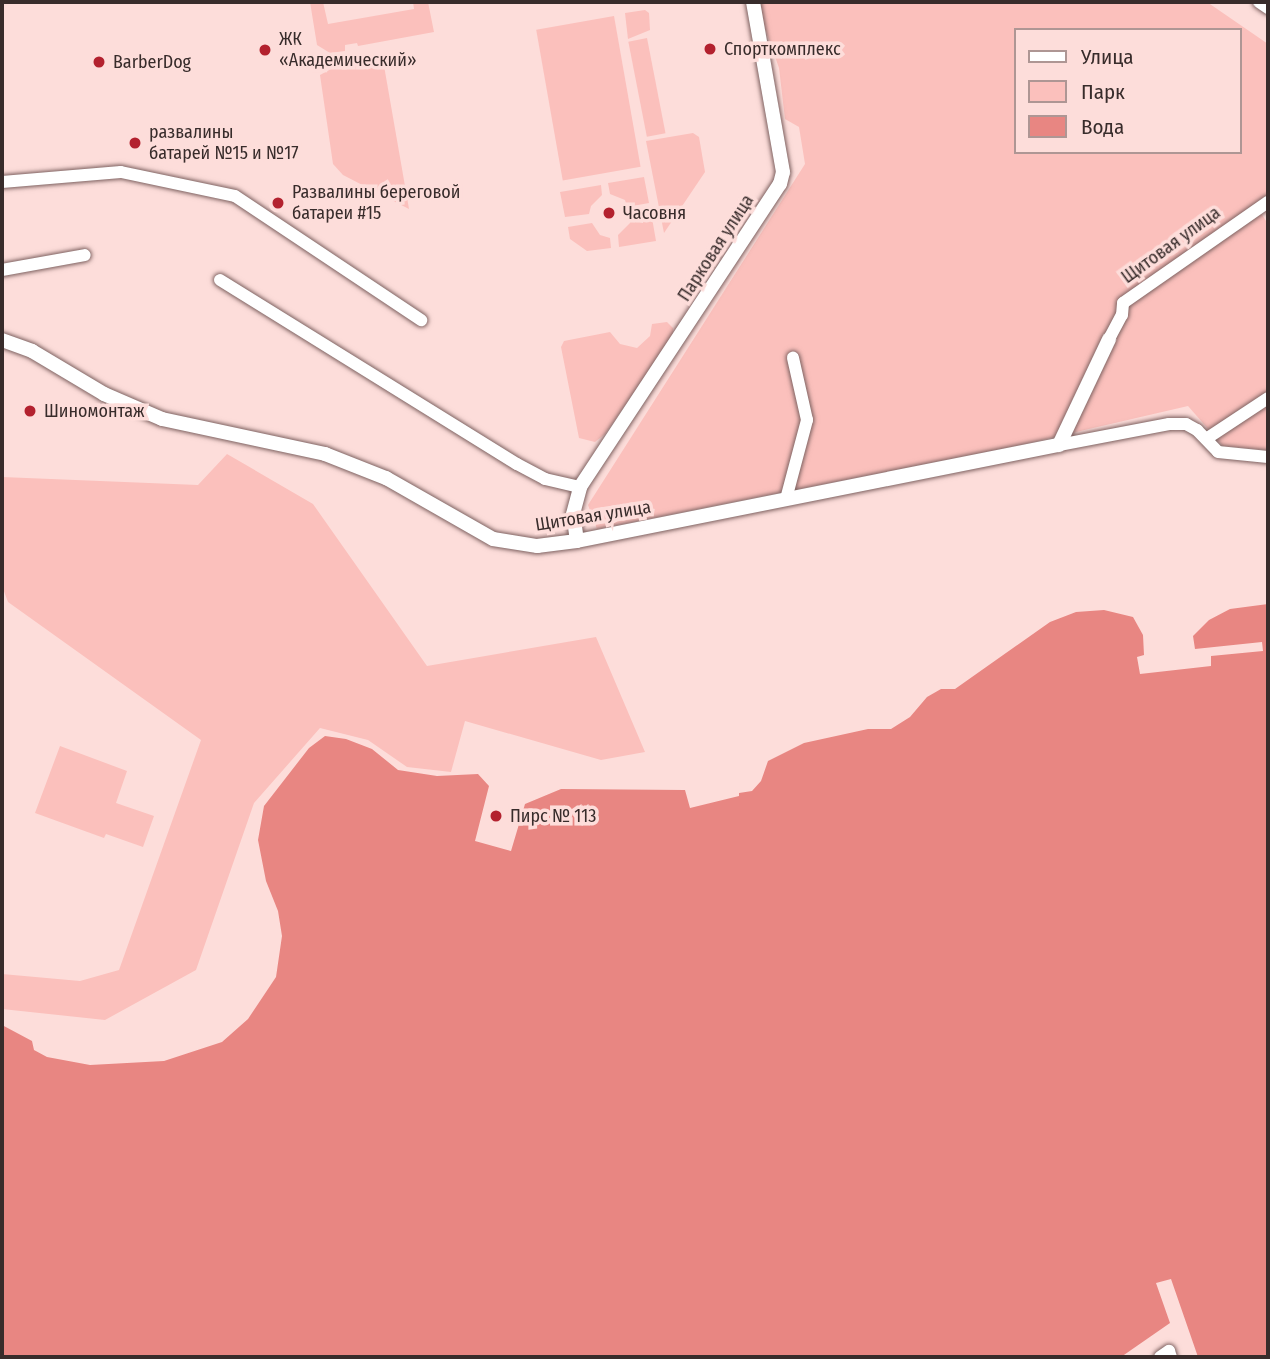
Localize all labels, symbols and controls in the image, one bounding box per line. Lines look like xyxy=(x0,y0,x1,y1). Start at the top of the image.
legend xyxy=(1014,28,1242,154)
place label: ЖК «Академический» xyxy=(279,29,417,72)
place label: Спорткомплекс xyxy=(724,38,841,60)
marker: Спорткомплекс xyxy=(702,41,718,57)
marker: ЖК «Академический» xyxy=(257,42,273,58)
text: Улица xyxy=(1081,44,1134,70)
place label: BarberDog xyxy=(113,51,191,73)
marker: BarberDog xyxy=(91,54,107,70)
text: Парк xyxy=(1081,79,1125,105)
text: Вода xyxy=(1081,114,1124,140)
place label: развалины батарей №15 и №17 xyxy=(149,122,298,164)
marker: развалины батарей №15 и №17 xyxy=(127,135,143,151)
place label: Развалины береговой батареи #15 xyxy=(292,182,460,224)
street label: Парковая улица xyxy=(673,191,759,305)
marker: Развалины береговой батареи #15 xyxy=(270,195,286,211)
place label: Часовня xyxy=(623,202,686,224)
street label: Щитовая улица xyxy=(1117,202,1225,288)
marker: Часовня xyxy=(601,205,617,221)
place label: Шиномонтаж xyxy=(44,400,145,422)
marker: Шиномонтаж xyxy=(22,403,38,419)
street label: Щитовая улица xyxy=(534,496,652,536)
place label: Пирс № 113 xyxy=(510,805,596,827)
marker: Пирс № 113 xyxy=(488,808,504,824)

